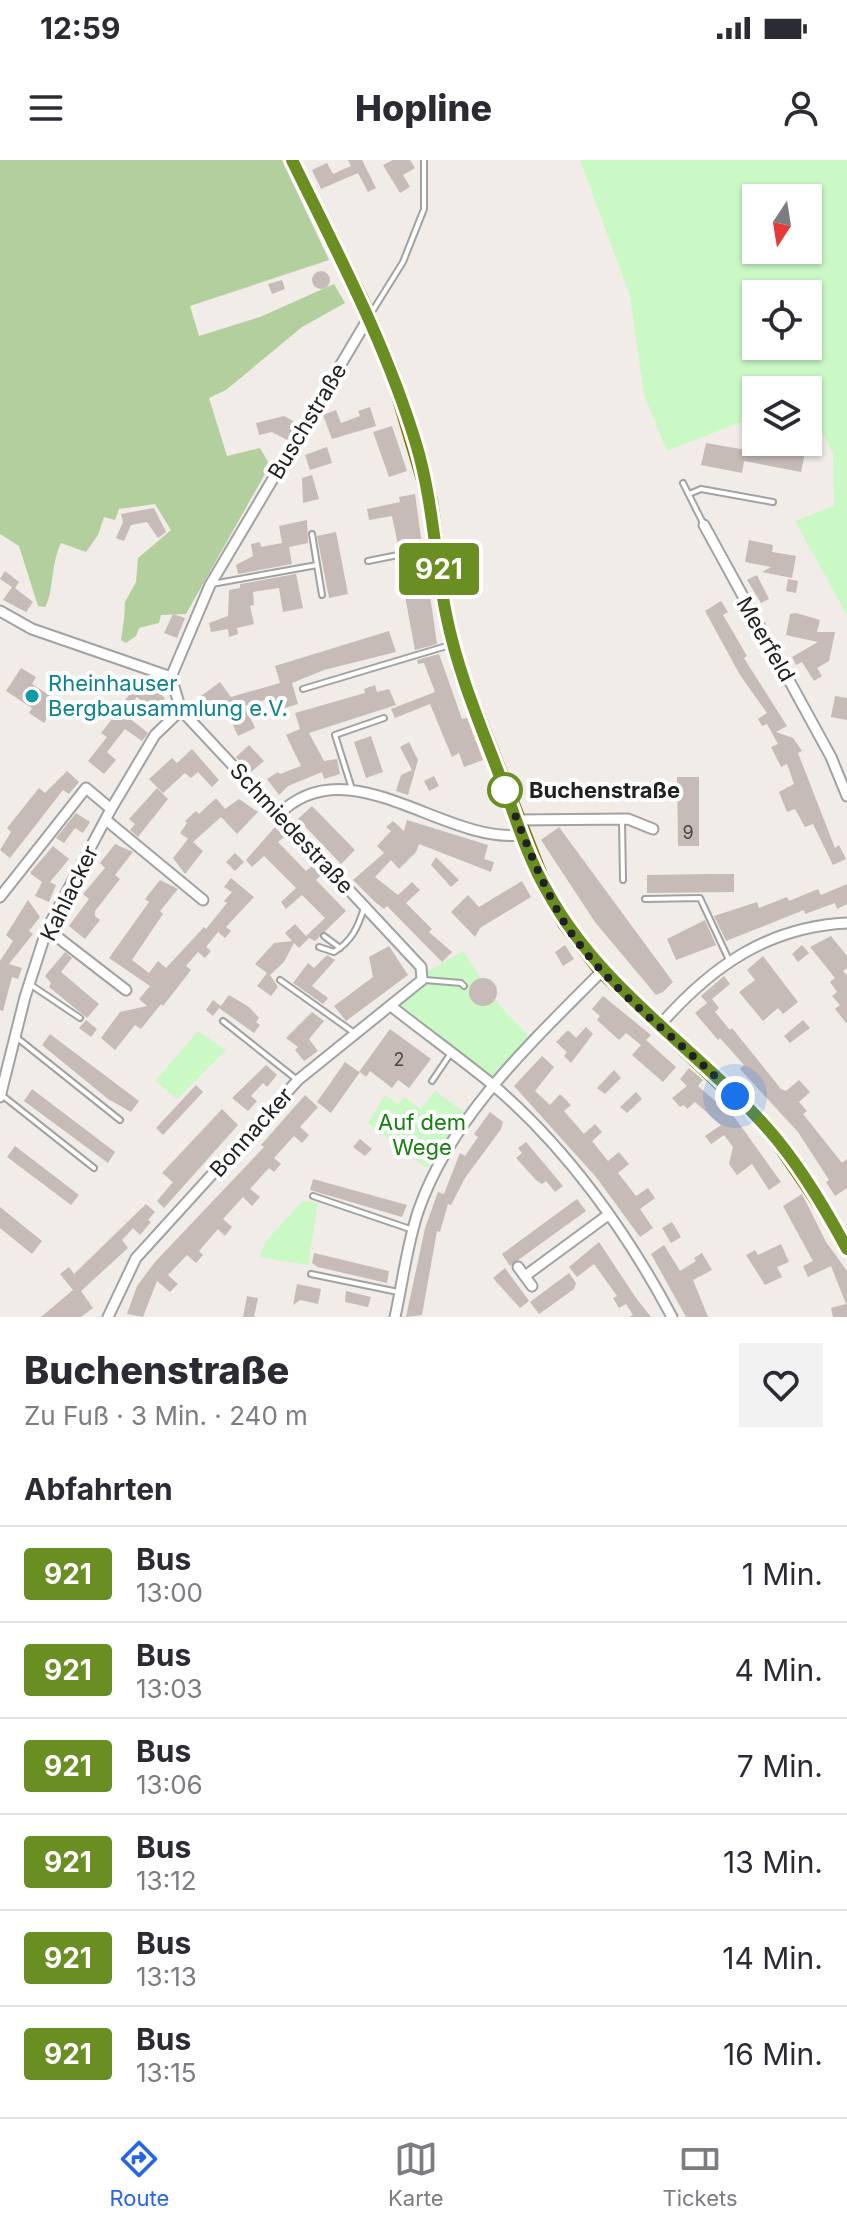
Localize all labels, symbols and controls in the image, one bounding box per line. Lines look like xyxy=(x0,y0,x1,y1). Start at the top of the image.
text: 12:59 xyxy=(40,10,121,46)
icon: menu xyxy=(24,86,68,130)
text: Hopline xyxy=(355,86,492,130)
icon: person xyxy=(779,86,823,130)
north arrow xyxy=(742,184,822,264)
map controls xyxy=(742,184,822,456)
button: locate xyxy=(742,280,822,360)
street label: Buschstraße xyxy=(262,358,352,484)
button: layers xyxy=(742,376,822,456)
line badge: 921 xyxy=(393,543,485,595)
text: 921 xyxy=(415,552,463,586)
street label: Meerfeld xyxy=(731,592,801,686)
place label: Rheinhauser Bergbausammlung e.V. xyxy=(48,670,288,721)
marker: Rheinhauser Bergbausammlung e.V. xyxy=(23,687,41,705)
street label: Schmiedestraße xyxy=(225,757,359,899)
marker: Buchenstraße xyxy=(488,773,522,807)
place label: Buchenstraße xyxy=(529,777,680,803)
house number: 9 xyxy=(682,822,694,843)
street label: Kahlacker xyxy=(35,841,103,945)
house number: 2 xyxy=(394,1049,404,1070)
your location xyxy=(715,1076,755,1116)
street label: Bonnacker xyxy=(204,1082,298,1182)
park label: Auf dem Wege xyxy=(378,1109,466,1160)
button: heart xyxy=(739,1343,823,1427)
text: Buchenstraße xyxy=(24,1347,289,1393)
text: Zu Fuß · 3 Min. · 240 m xyxy=(24,1400,308,1431)
text: Abfahrten xyxy=(24,1471,173,1507)
text: Bus xyxy=(136,1541,191,1577)
text: 1 Min. xyxy=(742,1556,823,1592)
text: 921 xyxy=(44,1557,92,1591)
text: 13:00 xyxy=(136,1577,203,1608)
text: Bus xyxy=(136,1637,191,1673)
text: 4 Min. xyxy=(734,1652,823,1688)
text: 921 xyxy=(44,1653,92,1687)
text: 13:03 xyxy=(136,1673,203,1704)
text: Bus xyxy=(136,1733,191,1769)
text: 7 Min. xyxy=(737,1748,823,1784)
text: 921 xyxy=(44,1749,92,1783)
text: 13:06 xyxy=(136,1769,203,1800)
text: Bus xyxy=(136,1829,191,1865)
text: 13 Min. xyxy=(723,1844,823,1880)
text: 921 xyxy=(44,1845,92,1879)
text: 13:12 xyxy=(136,1865,197,1896)
text: Bus xyxy=(136,1925,191,1961)
text: 14 Min. xyxy=(722,1940,823,1976)
text: 921 xyxy=(44,1941,92,1975)
text: 13:13 xyxy=(136,1961,197,1992)
text: Bus xyxy=(136,2021,191,2057)
text: 16 Min. xyxy=(723,2036,823,2072)
text: 921 xyxy=(44,2037,92,2071)
text: 13:15 xyxy=(136,2057,197,2088)
tab: Route xyxy=(109,2137,169,2211)
tab: Karte xyxy=(388,2137,444,2211)
tab: Tickets xyxy=(662,2137,738,2211)

